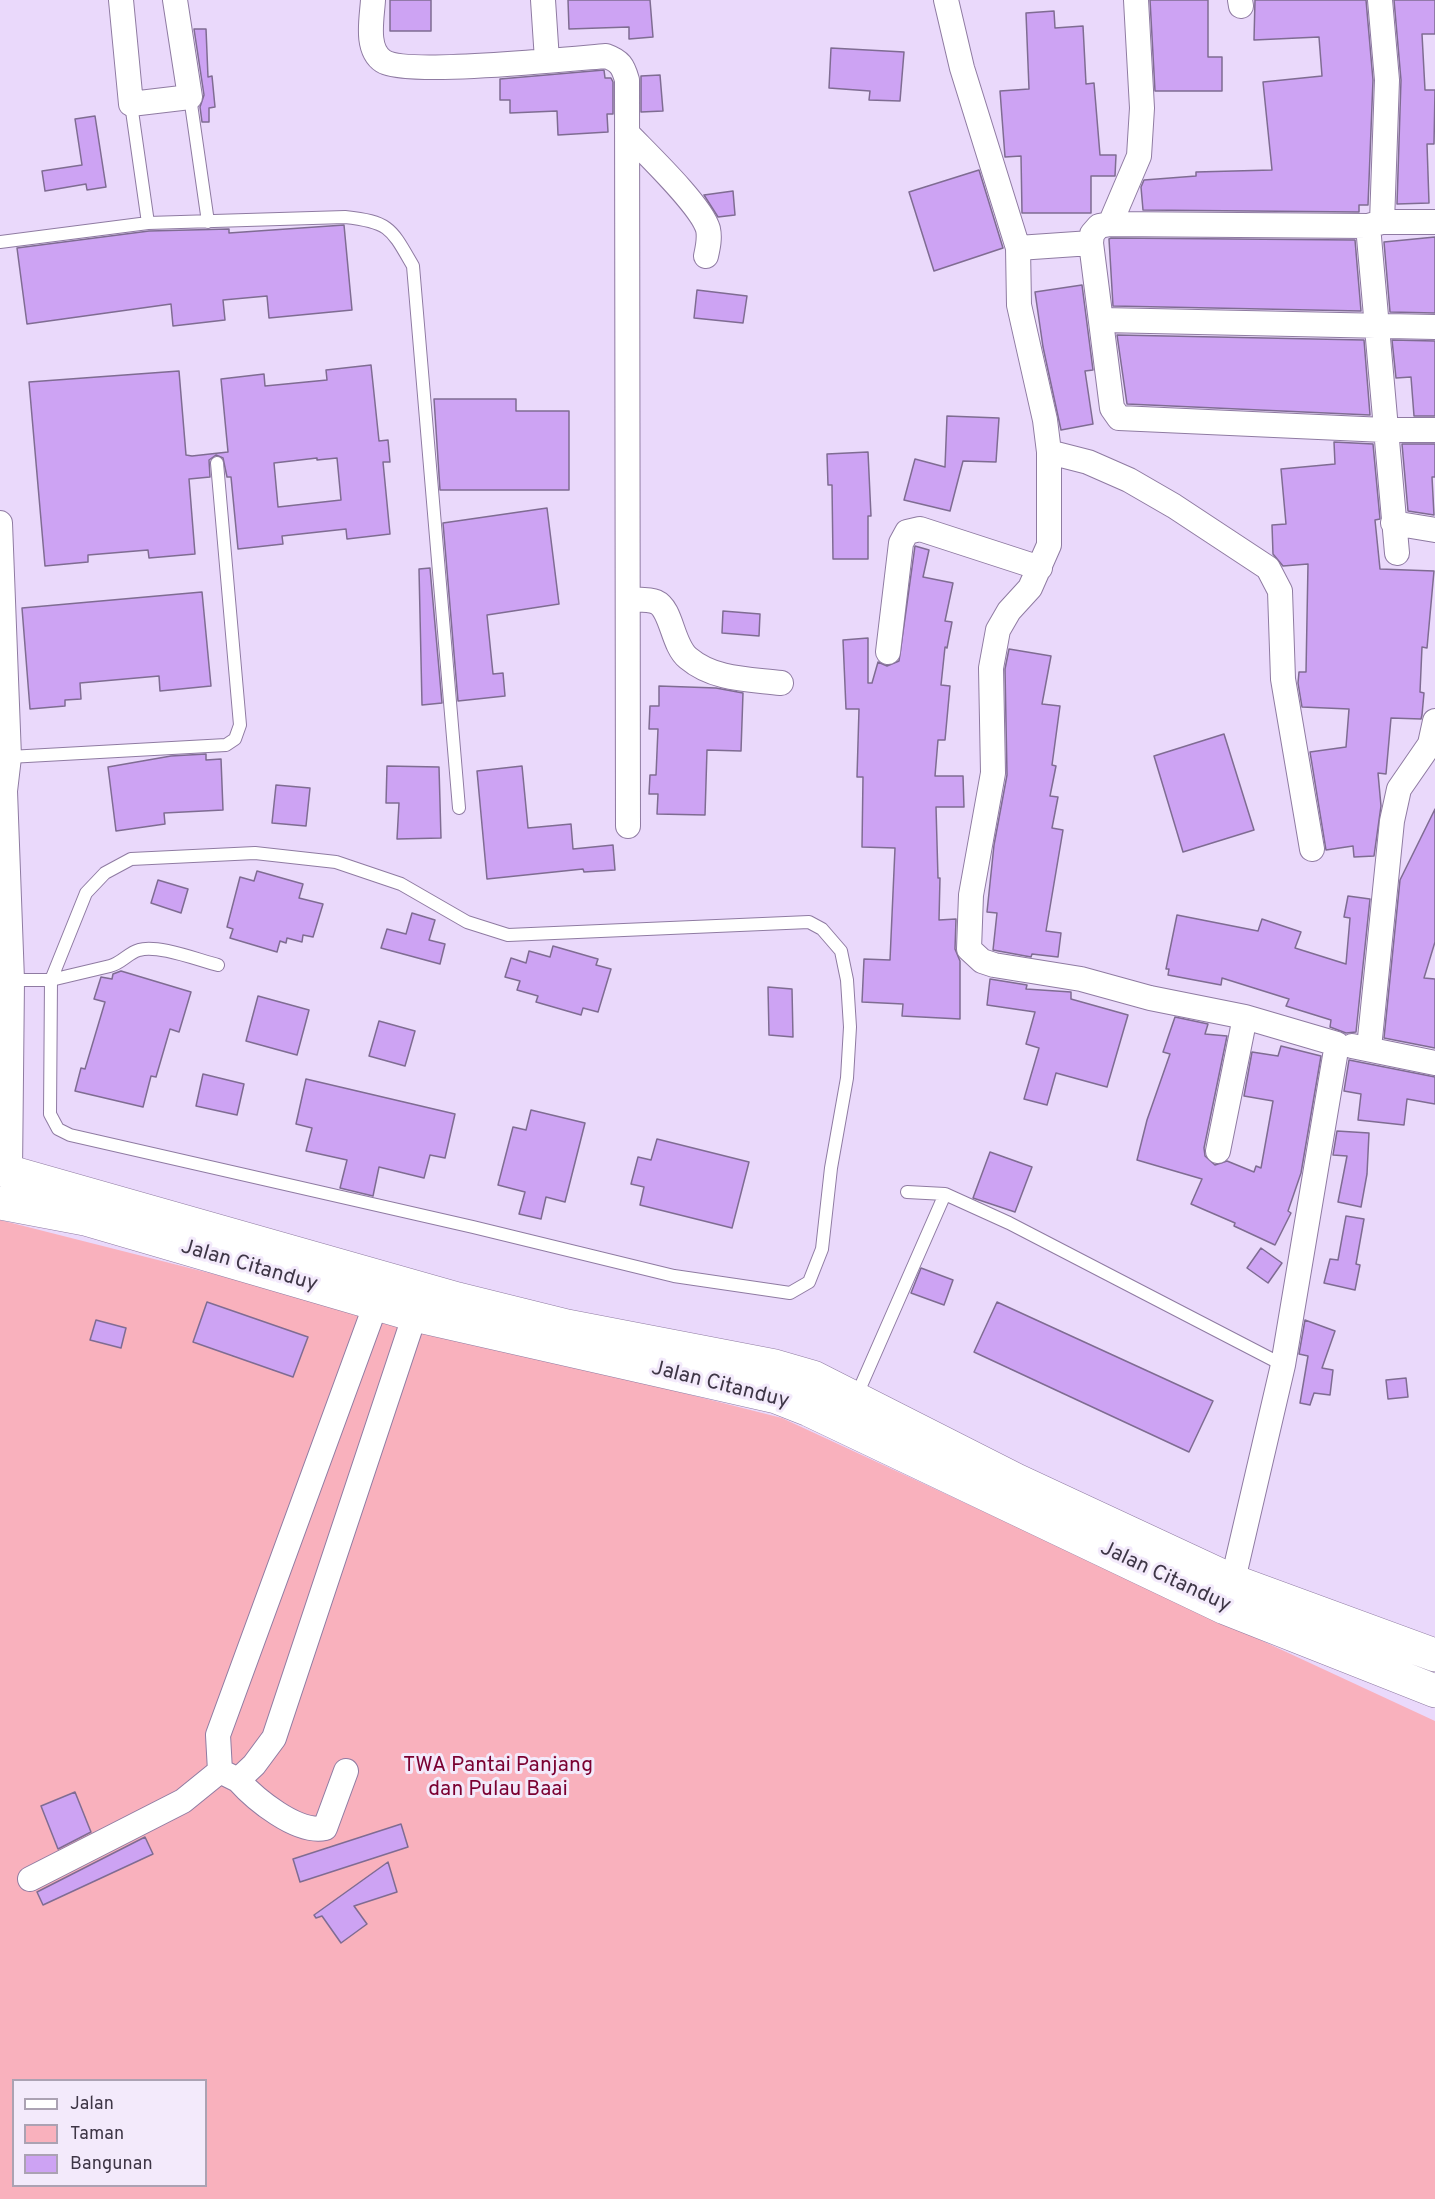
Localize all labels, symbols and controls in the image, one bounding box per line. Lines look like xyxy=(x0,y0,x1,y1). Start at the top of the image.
street label: Jalan Citanduy xyxy=(178,1235,320,1299)
street label: Jalan Citanduy xyxy=(648,1357,792,1415)
street label: Jalan Citanduy xyxy=(1096,1537,1234,1619)
park label: TWA Pantai Panjang dan Pulau Baai xyxy=(403,1754,593,1804)
legend xyxy=(12,2079,207,2187)
text: Jalan xyxy=(70,2093,114,2116)
text: Taman xyxy=(70,2123,124,2146)
text: Bangunan xyxy=(70,2153,153,2176)

